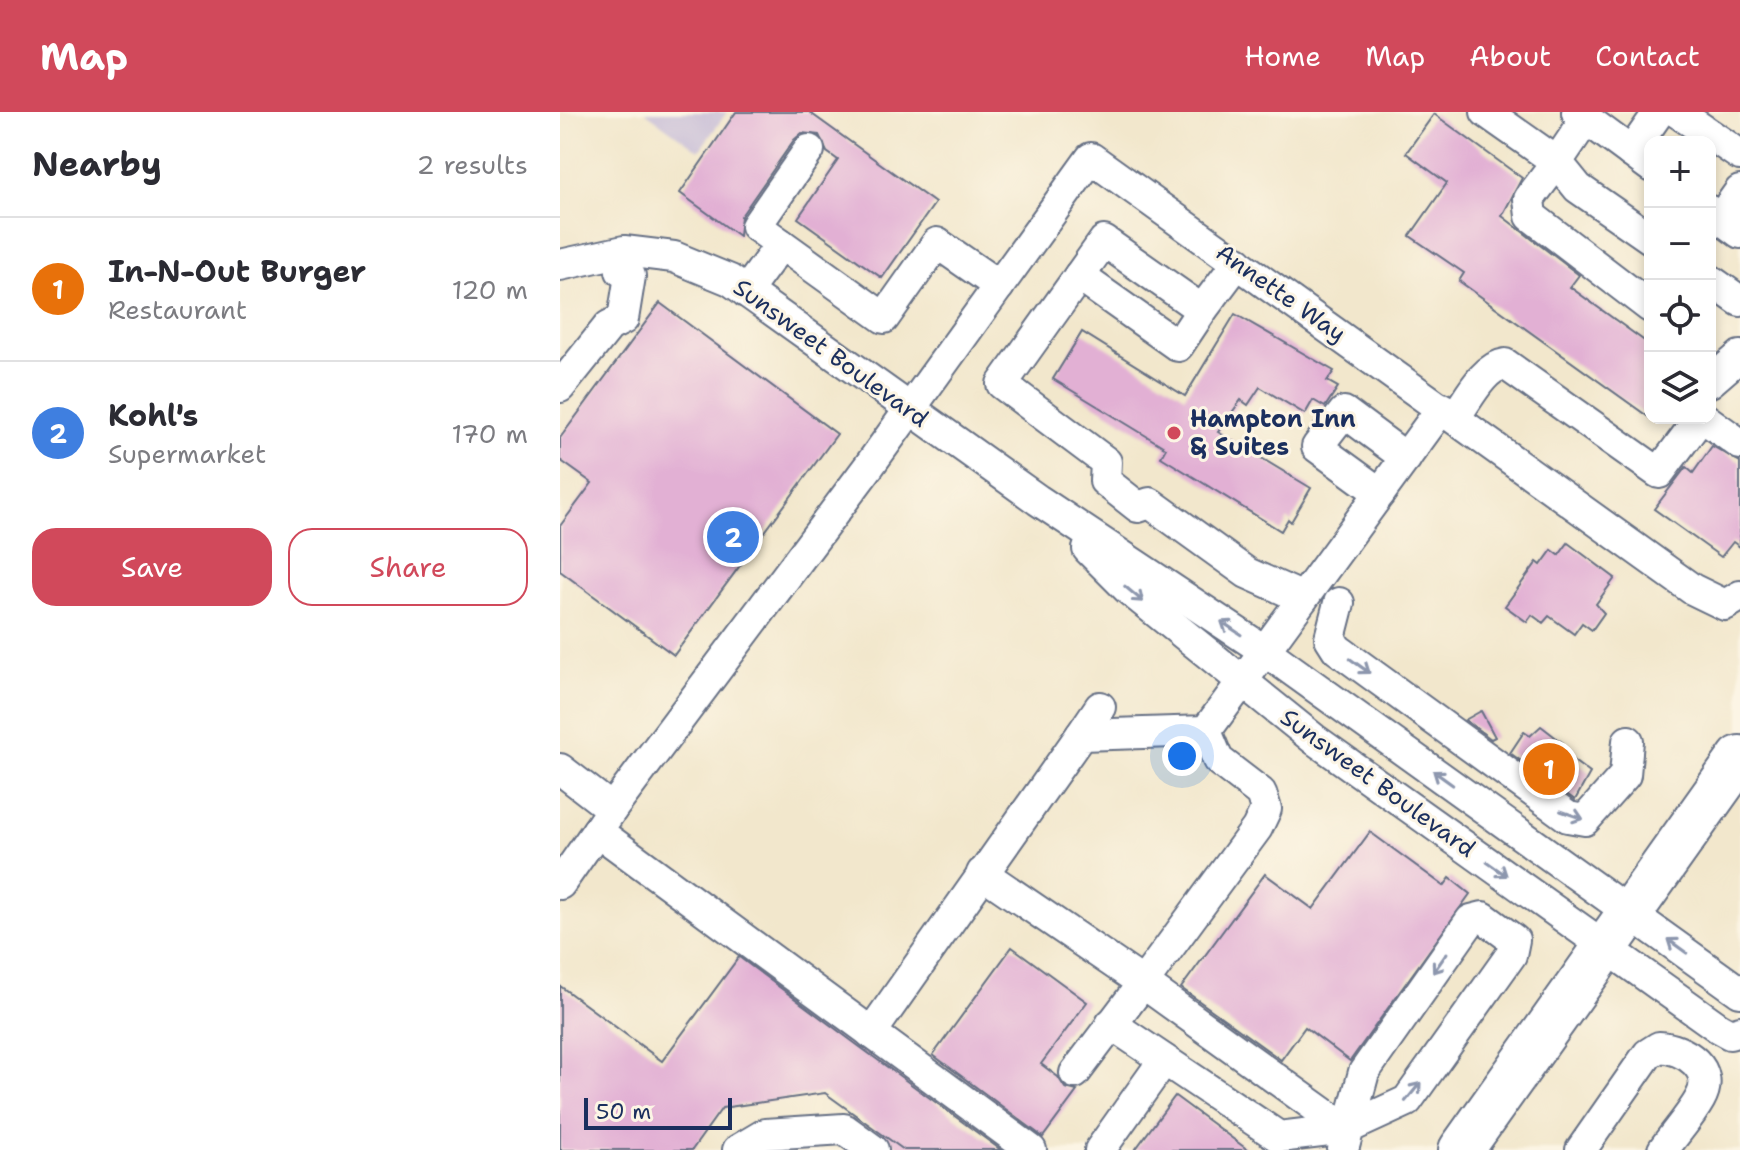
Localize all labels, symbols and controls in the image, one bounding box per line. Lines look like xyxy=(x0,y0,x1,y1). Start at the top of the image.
text: Map xyxy=(40,31,128,82)
text: Home xyxy=(1244,37,1321,75)
text: Map xyxy=(1365,37,1425,75)
text: About xyxy=(1469,37,1551,75)
text: Contact xyxy=(1595,37,1700,75)
map controls xyxy=(1644,136,1716,424)
button: + xyxy=(1644,136,1716,208)
text: Nearby xyxy=(32,141,162,187)
text: 2 results xyxy=(416,147,528,182)
button: − xyxy=(1644,208,1716,280)
street label: Annette Way xyxy=(1210,236,1352,350)
text: In-N-Out Burger xyxy=(108,251,366,292)
street label: Sunsweet Boulevard xyxy=(727,271,935,435)
text: 1 xyxy=(52,272,64,307)
text: 120 m xyxy=(452,272,528,307)
button: locate xyxy=(1644,280,1716,352)
text: Restaurant xyxy=(108,292,247,327)
button: layers xyxy=(1644,352,1716,424)
text: Kohl's xyxy=(108,395,198,436)
place label: Hampton Inn & Suites xyxy=(1190,403,1356,463)
text: 2 xyxy=(49,416,67,451)
text: 170 m xyxy=(451,416,528,451)
marker: Hampton Inn & Suites xyxy=(1165,424,1183,442)
text: Supermarket xyxy=(108,436,266,471)
pin: 2 xyxy=(707,507,759,567)
button: Save xyxy=(32,528,272,606)
button: Share xyxy=(288,528,528,606)
one-way arrow xyxy=(1123,584,1143,602)
one-way arrow xyxy=(1220,620,1242,636)
one-way arrow xyxy=(1349,657,1371,674)
street label: Sunsweet Boulevard xyxy=(1274,701,1482,865)
your location xyxy=(1162,736,1202,776)
pin: 1 xyxy=(1523,739,1575,799)
one-way arrow xyxy=(1432,770,1454,786)
one-way arrow xyxy=(1559,809,1584,824)
one-way arrow xyxy=(1485,861,1507,877)
one-way arrow xyxy=(1667,938,1689,954)
one-way arrow xyxy=(1432,952,1448,974)
one-way arrow xyxy=(1403,1081,1421,1102)
scale bar xyxy=(584,1094,732,1130)
text: 50 m xyxy=(596,1097,651,1126)

